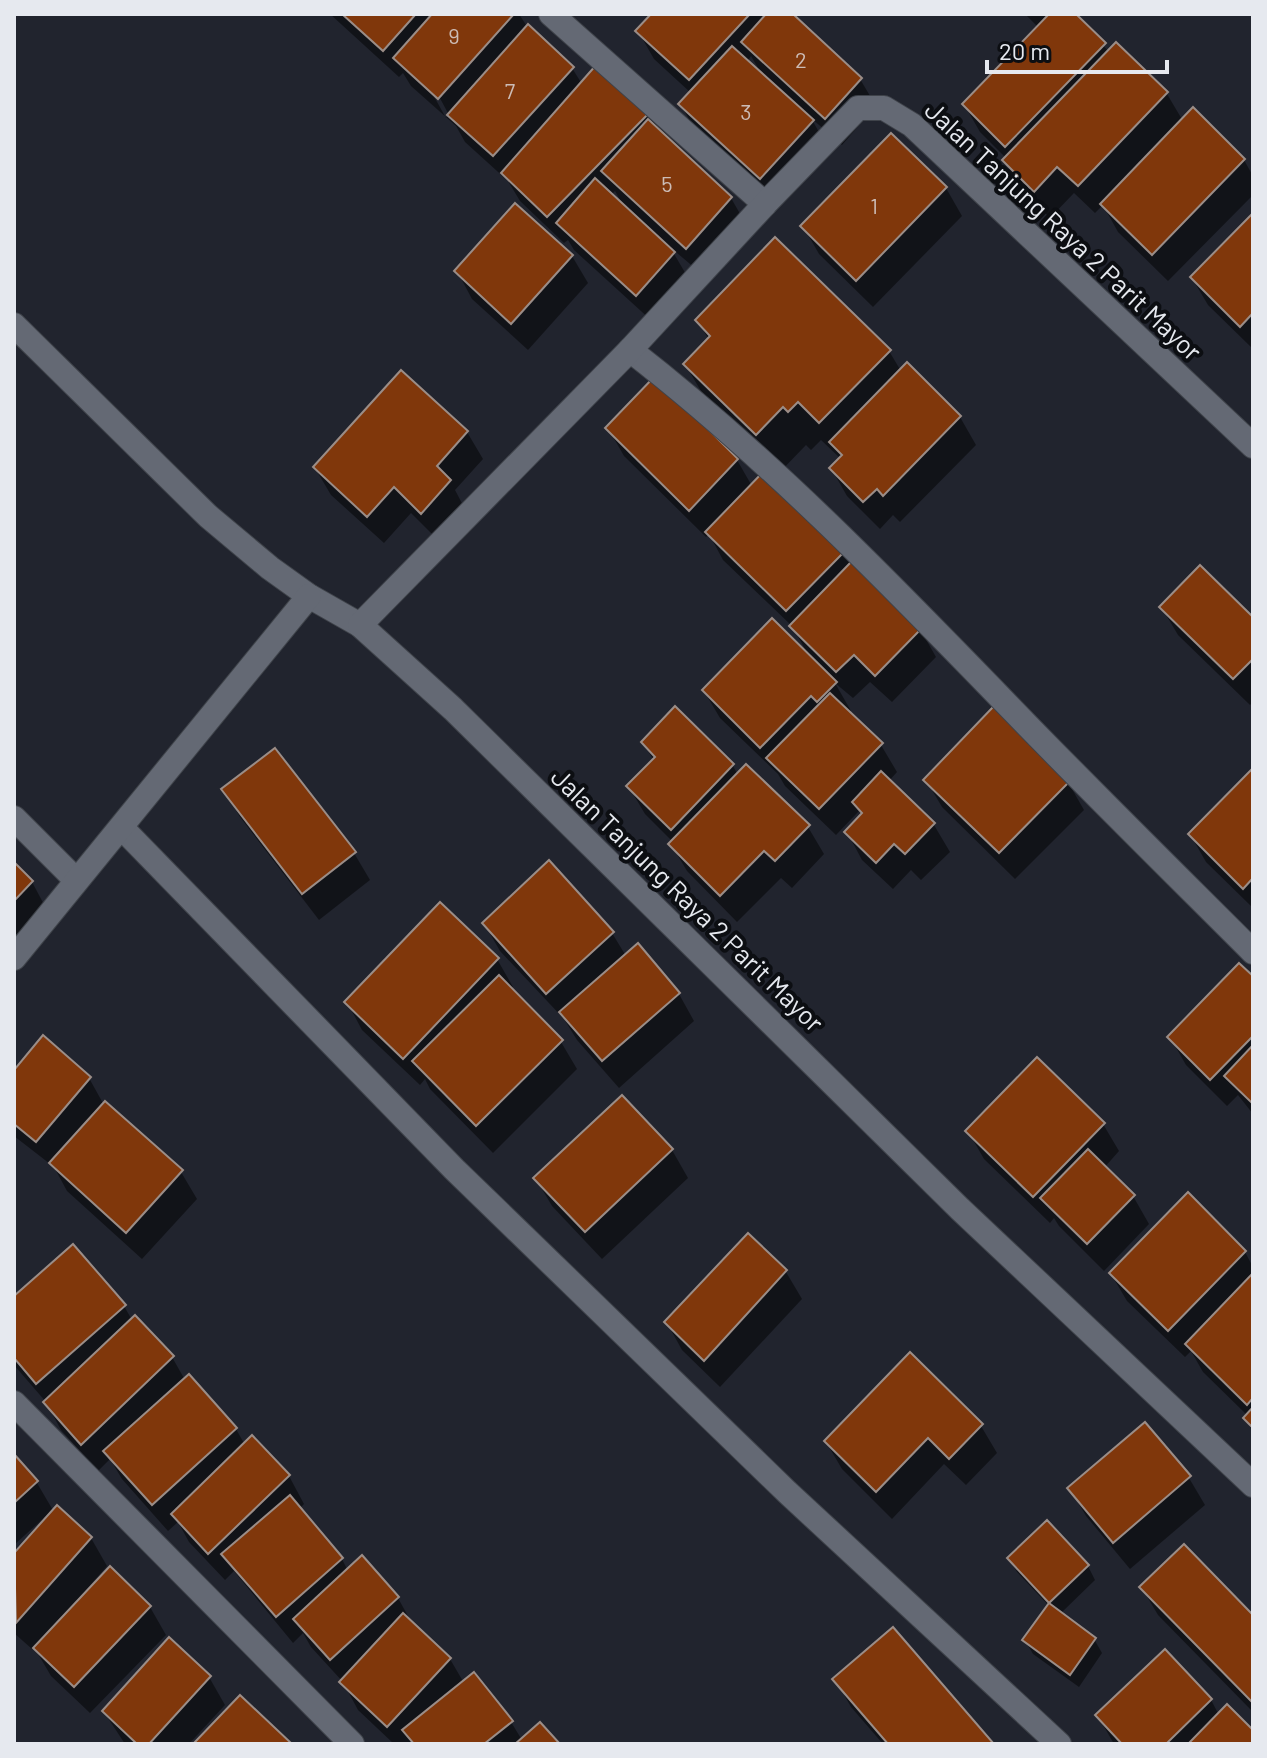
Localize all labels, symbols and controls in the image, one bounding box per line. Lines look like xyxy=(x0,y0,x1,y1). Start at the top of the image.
house number: 9 xyxy=(448,22,460,48)
scale bar xyxy=(987,24,1167,74)
text: 20 m xyxy=(999,36,1050,65)
house number: 2 xyxy=(795,46,807,72)
house number: 7 xyxy=(505,77,515,103)
street label: Jalan Tanjung Raya 2 Parit Mayor xyxy=(919,94,1209,367)
house number: 3 xyxy=(740,98,752,124)
house number: 5 xyxy=(661,170,673,196)
house number: 1 xyxy=(870,192,878,218)
street label: Jalan Tanjung Raya 2 Parit Mayor xyxy=(545,760,831,1038)

